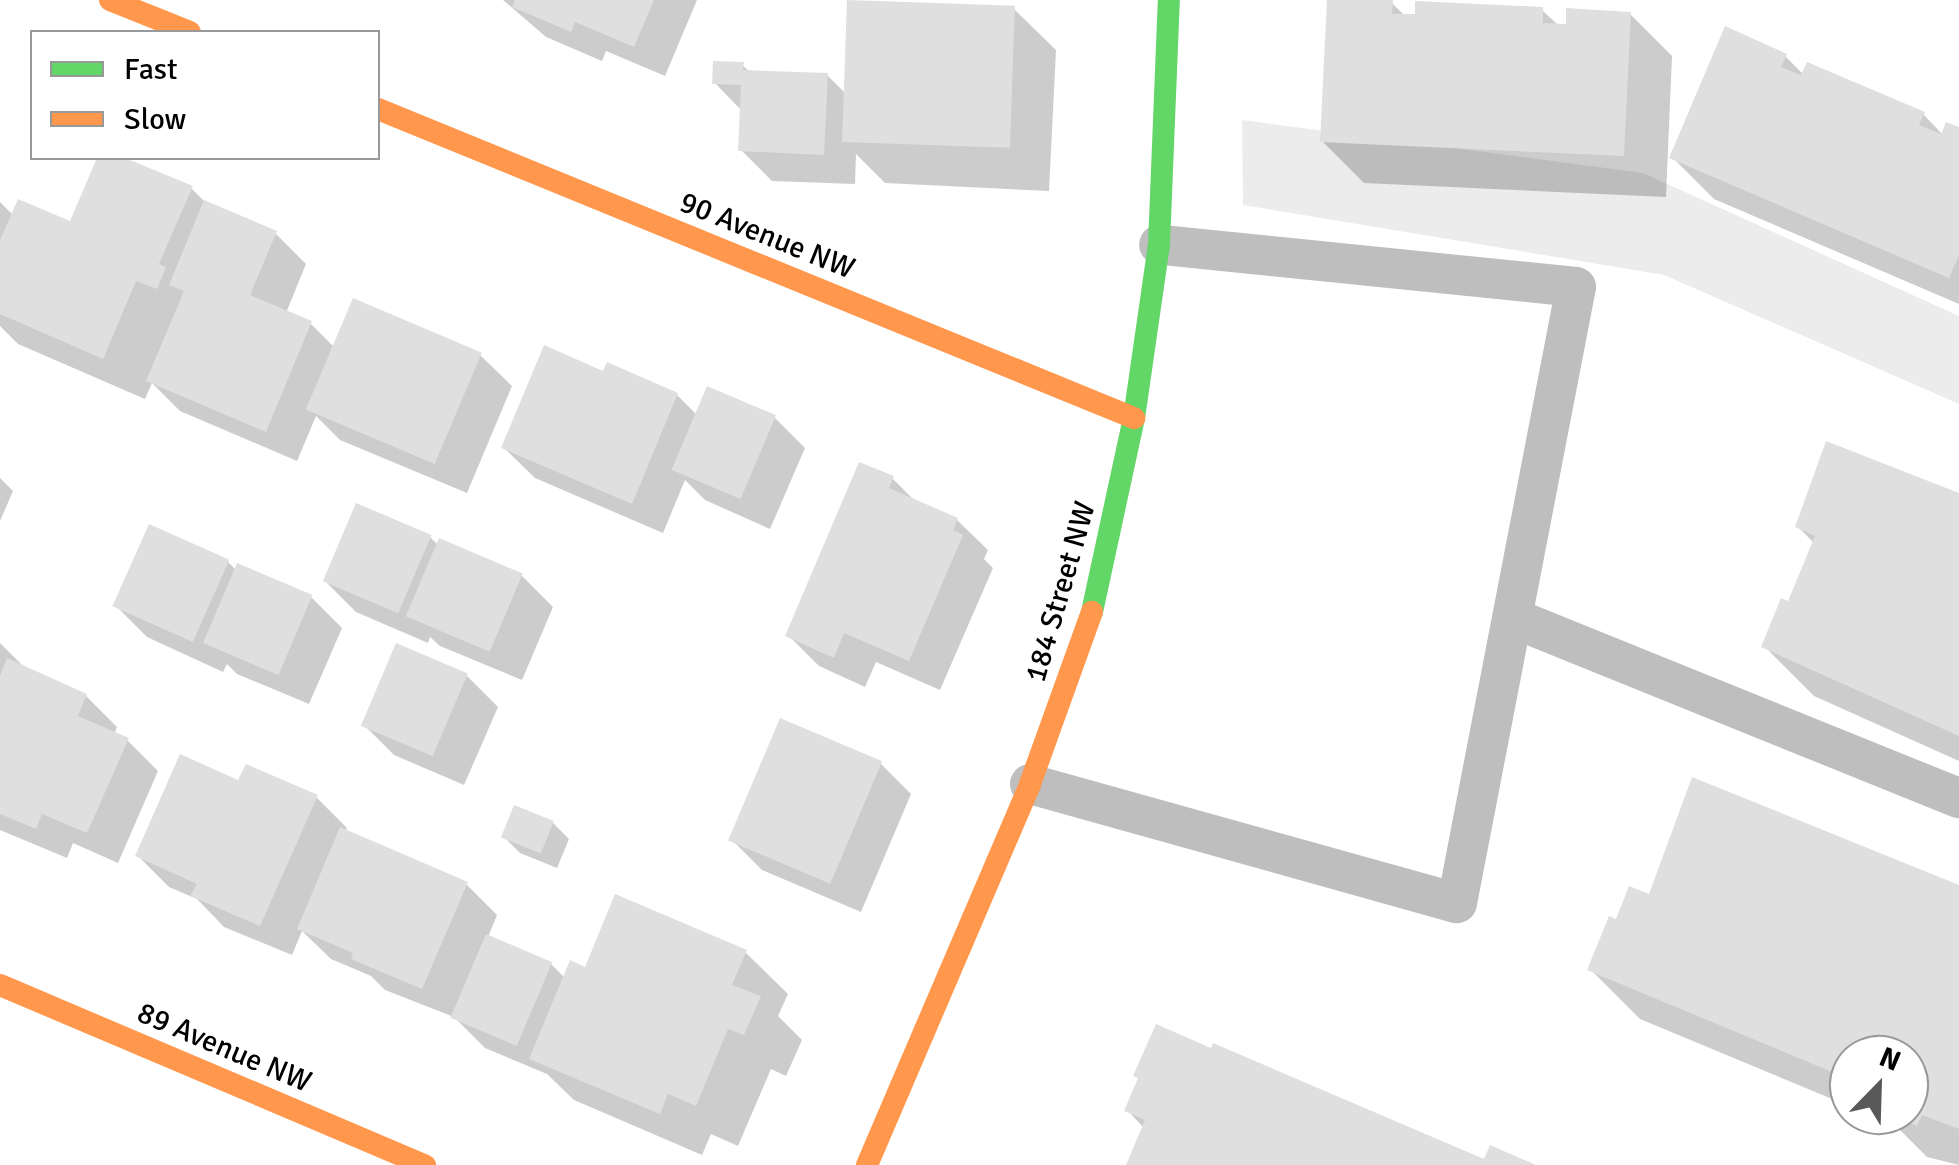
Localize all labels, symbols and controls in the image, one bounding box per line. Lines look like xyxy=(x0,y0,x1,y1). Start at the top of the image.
legend xyxy=(30,30,380,160)
text: Fast xyxy=(124,51,177,88)
text: Slow xyxy=(124,101,186,138)
street label: 90 Avenue NW xyxy=(674,185,860,287)
street label: 184 Street NW xyxy=(1018,498,1104,686)
street label: 89 Avenue NW xyxy=(132,995,316,1101)
north arrow xyxy=(1829,1035,1929,1135)
text: N xyxy=(1874,1040,1906,1079)

